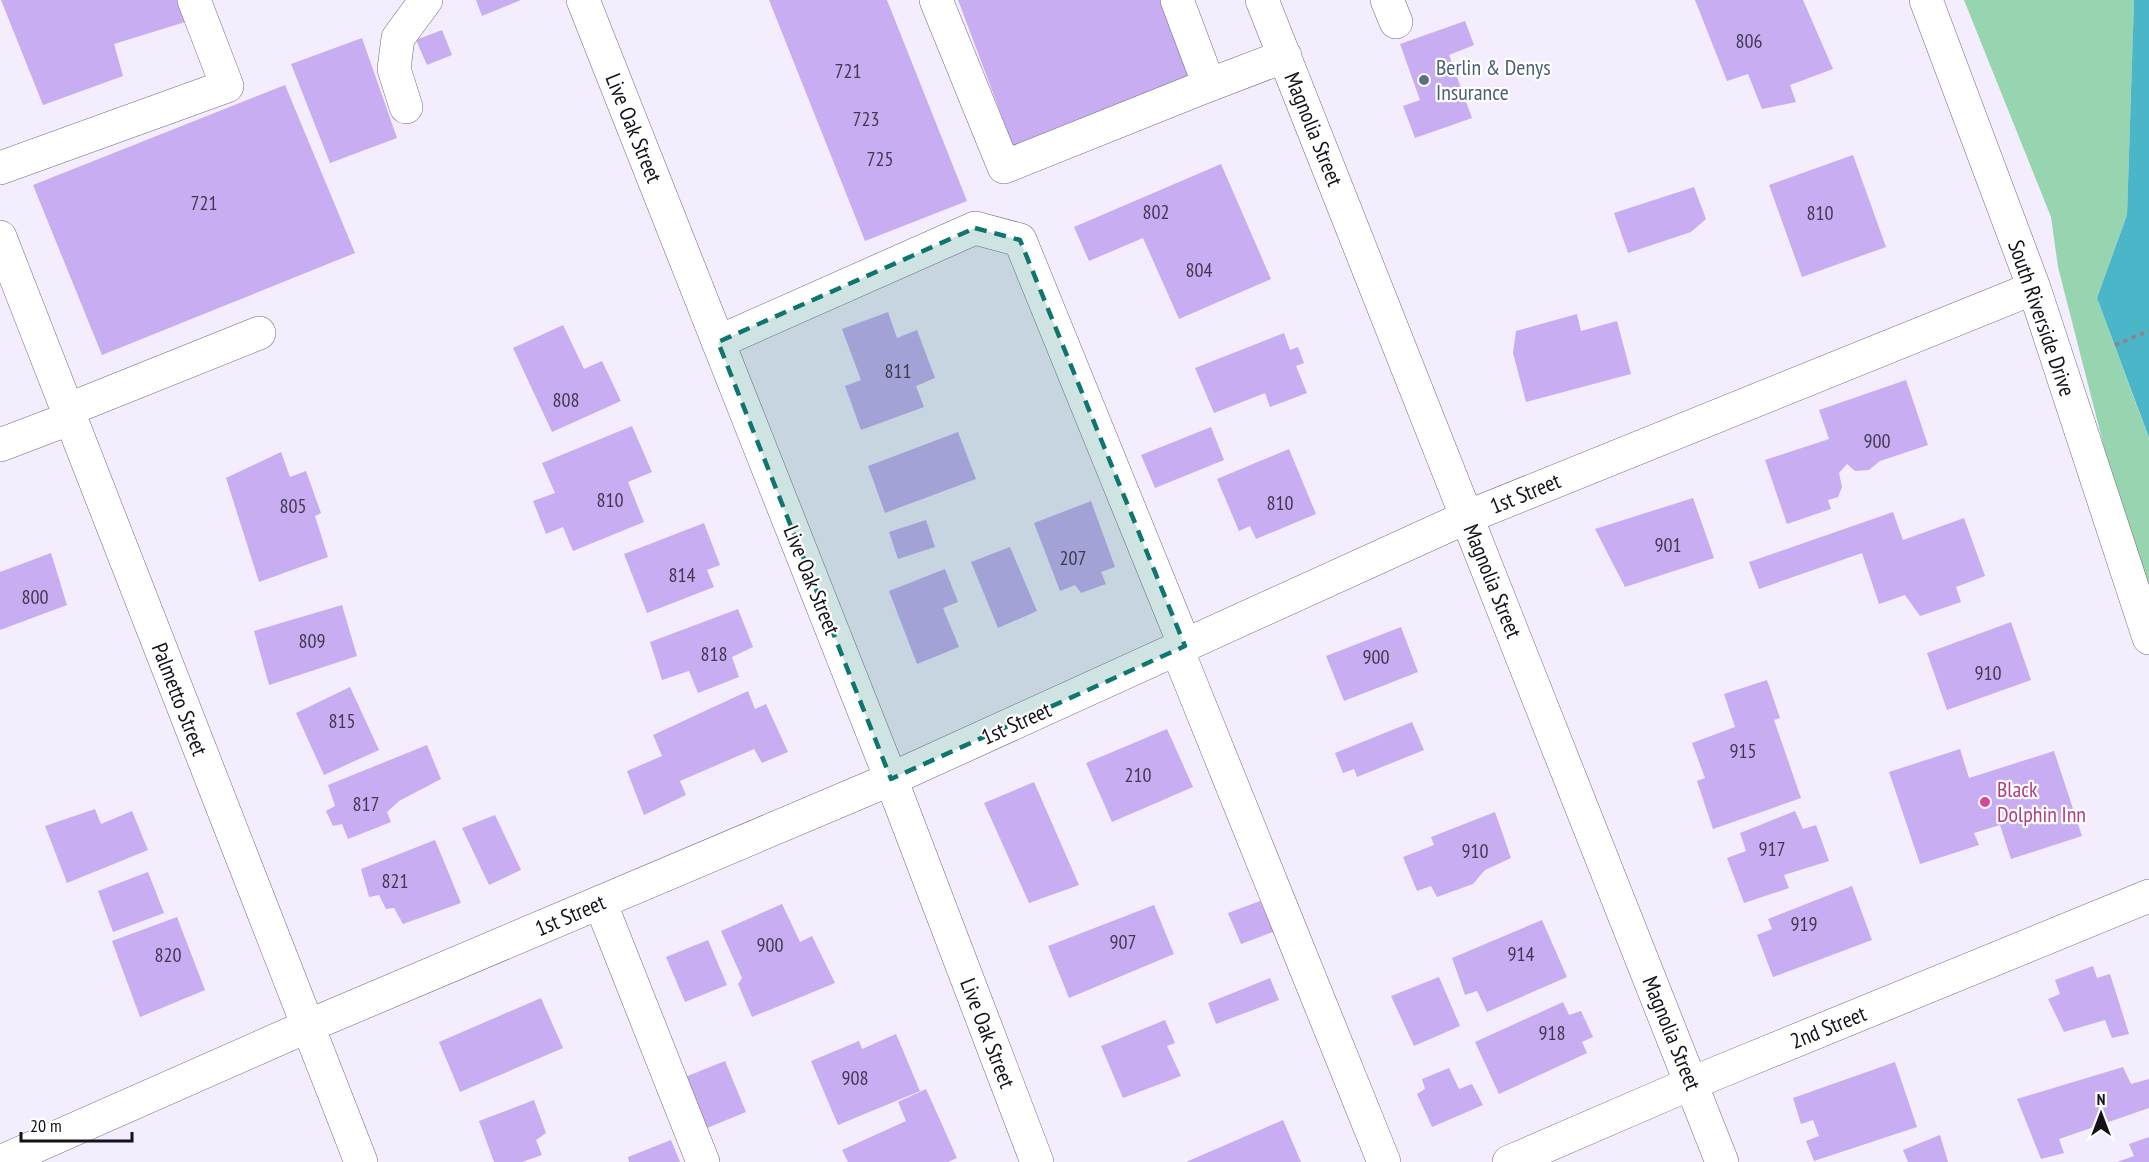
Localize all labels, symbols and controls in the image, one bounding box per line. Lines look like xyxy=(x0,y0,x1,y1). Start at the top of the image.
house number: 806 xyxy=(1736,28,1763,54)
place label: Berlin & Denys Insurance xyxy=(1436,53,1551,106)
house number: 721 xyxy=(835,58,862,84)
street label: Magnolia Street xyxy=(1278,68,1350,190)
street label: Live Oak Street xyxy=(599,69,669,187)
marker: Berlin & Denys Insurance xyxy=(1417,73,1431,87)
house number: 723 xyxy=(853,106,880,132)
house number: 725 xyxy=(867,146,894,172)
house number: 721 xyxy=(191,190,218,216)
house number: 802 xyxy=(1143,199,1170,225)
house number: 810 xyxy=(1807,200,1834,226)
street label: South Riverside Drive xyxy=(2002,236,2082,400)
house number: 804 xyxy=(1186,257,1213,283)
house number: 811 xyxy=(885,358,912,384)
house number: 808 xyxy=(553,387,580,413)
house number: 900 xyxy=(1864,428,1891,454)
street label: 1st Street xyxy=(1486,466,1564,520)
house number: 810 xyxy=(597,487,624,513)
house number: 810 xyxy=(1267,490,1294,516)
house number: 805 xyxy=(280,493,307,519)
street label: Magnolia Street xyxy=(1457,520,1529,642)
street label: Live Oak Street xyxy=(777,521,847,639)
house number: 901 xyxy=(1655,532,1682,558)
house number: 207 xyxy=(1060,545,1087,571)
house number: 814 xyxy=(669,562,696,588)
house number: 800 xyxy=(22,584,49,610)
house number: 809 xyxy=(299,628,326,654)
street label: Palmetto Street xyxy=(146,639,214,759)
house number: 818 xyxy=(701,641,728,667)
house number: 900 xyxy=(1363,644,1390,670)
house number: 910 xyxy=(1975,660,2002,686)
street label: 1st Street xyxy=(977,695,1055,751)
house number: 815 xyxy=(329,708,356,734)
house number: 915 xyxy=(1730,738,1757,764)
house number: 210 xyxy=(1125,762,1152,788)
place label: Black Dolphin Inn xyxy=(1997,775,2086,828)
house number: 817 xyxy=(353,791,380,817)
marker: Black Dolphin Inn xyxy=(1978,795,1992,809)
house number: 917 xyxy=(1759,836,1786,862)
house number: 910 xyxy=(1462,838,1489,864)
house number: 821 xyxy=(382,868,409,894)
street label: 1st Street xyxy=(531,888,609,942)
house number: 919 xyxy=(1791,911,1818,937)
house number: 907 xyxy=(1110,929,1137,955)
house number: 900 xyxy=(757,932,784,958)
house number: 914 xyxy=(1508,941,1535,967)
house number: 820 xyxy=(155,942,182,968)
street label: Magnolia Street xyxy=(1636,972,1708,1094)
street label: Live Oak Street xyxy=(954,974,1022,1092)
street label: 2nd Street xyxy=(1786,999,1870,1055)
house number: 918 xyxy=(1539,1020,1566,1046)
house number: 908 xyxy=(842,1065,869,1091)
north arrow xyxy=(2071,1084,2131,1144)
text: N xyxy=(2097,1089,2105,1109)
scale bar xyxy=(21,1105,132,1143)
text: 20 m xyxy=(30,1114,62,1137)

